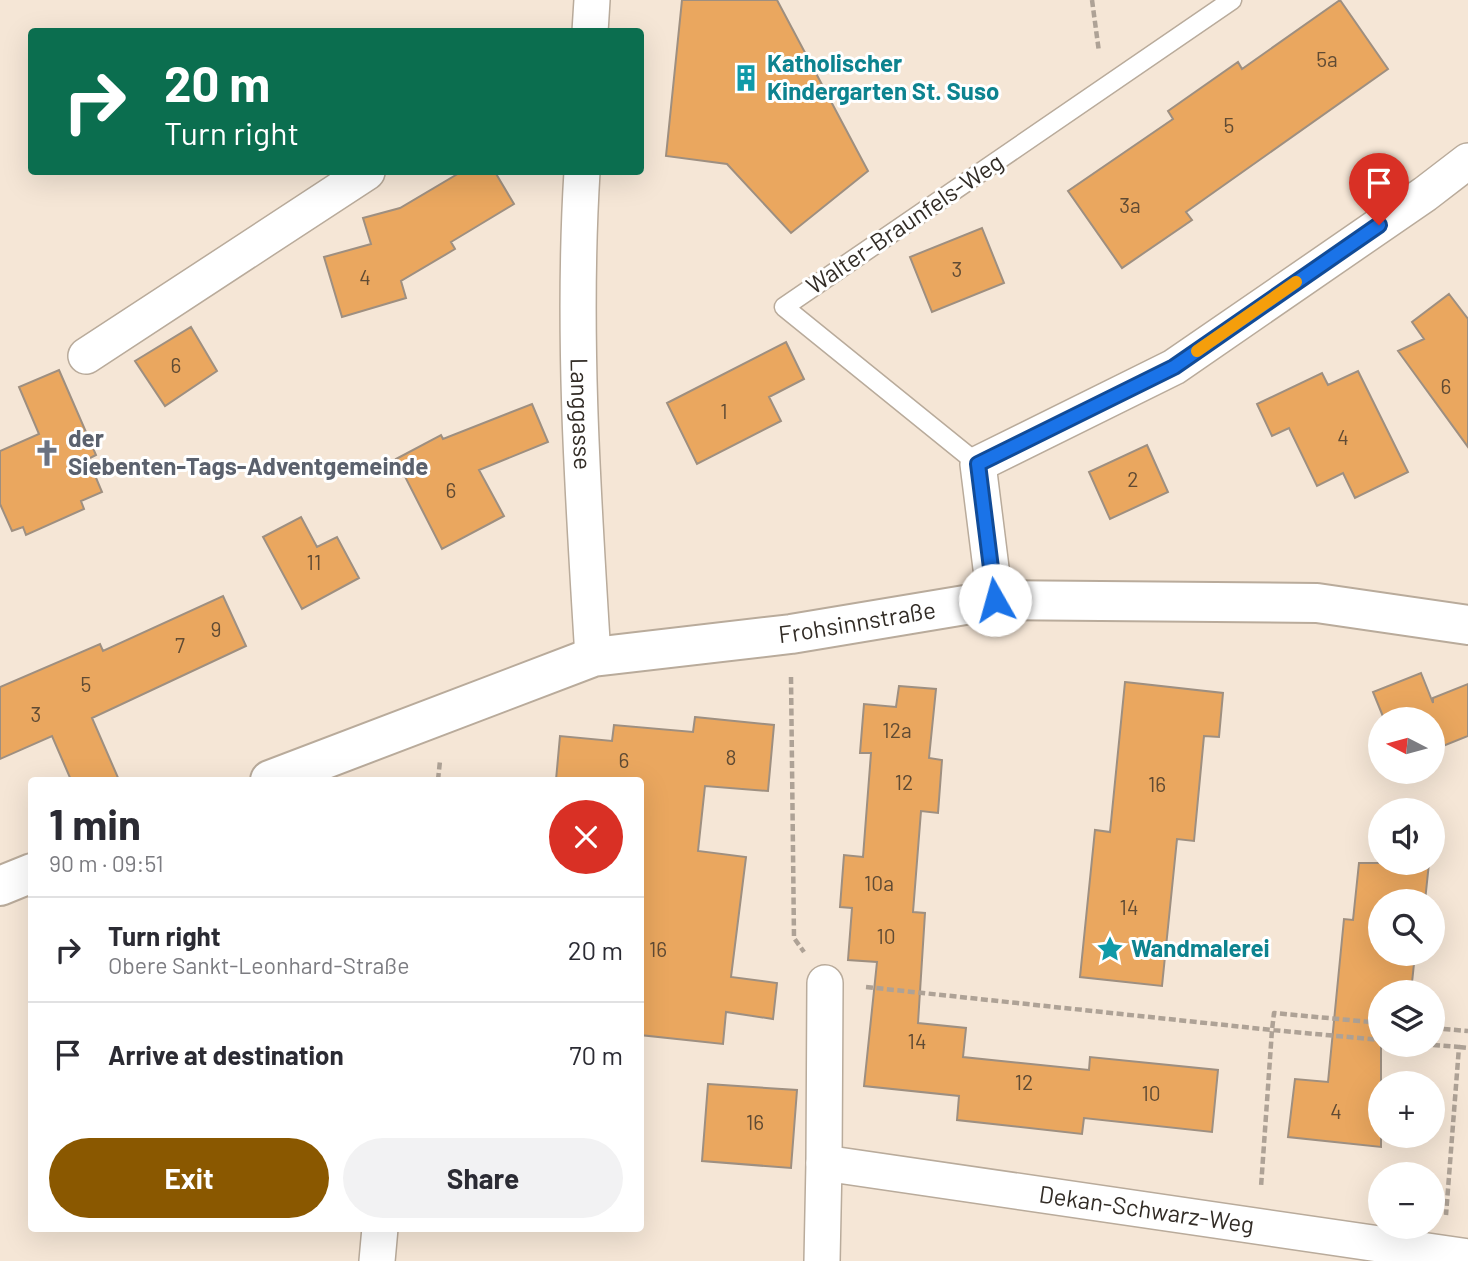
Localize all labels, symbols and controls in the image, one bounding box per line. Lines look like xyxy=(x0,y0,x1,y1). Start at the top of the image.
house number: 5a xyxy=(1316,46,1338,71)
place label: Katholischer Kindergarten St. Suso xyxy=(767,48,999,105)
text: 20 m xyxy=(164,53,270,112)
icon: right xyxy=(49,56,140,147)
building icon: Katholischer Kindergarten St. Suso xyxy=(731,63,761,93)
house number: 5 xyxy=(1224,112,1234,137)
text: Turn right xyxy=(164,113,299,151)
street label: Walter-Braunfels-Weg xyxy=(800,146,1008,299)
pin xyxy=(1349,153,1409,225)
icon: arrive xyxy=(1360,164,1398,202)
house number: 3a xyxy=(1119,192,1141,217)
house number: 3 xyxy=(952,256,962,281)
house number: 4 xyxy=(359,264,371,289)
house number: 6 xyxy=(171,352,181,377)
street label: Langgasse xyxy=(566,357,598,471)
house number: 6 xyxy=(1441,373,1451,398)
house number: 1 xyxy=(720,398,728,423)
place label: der Siebenten-Tags-Adventgemeinde xyxy=(68,423,428,480)
house number: 4 xyxy=(1337,424,1349,449)
church icon: der Siebenten-Tags-Adventgemeinde xyxy=(32,438,62,468)
house number: 2 xyxy=(1127,466,1139,491)
house number: 6 xyxy=(446,477,456,502)
house number: 11 xyxy=(307,549,321,574)
position arrow xyxy=(958,563,1032,637)
street label: Frohsinnstraße xyxy=(777,594,938,648)
house number: 9 xyxy=(211,616,221,641)
house number: 7 xyxy=(175,632,185,657)
house number: 5 xyxy=(81,671,91,696)
house number: 3 xyxy=(31,701,41,726)
north arrow xyxy=(1368,707,1446,784)
map controls xyxy=(1368,707,1445,1239)
house number: 12a xyxy=(882,717,912,742)
house number: 8 xyxy=(726,744,736,769)
house number: 6 xyxy=(619,747,629,772)
house number: 12 xyxy=(895,769,913,794)
house number: 16 xyxy=(1148,771,1166,796)
text: 1 min xyxy=(49,798,141,848)
button: sound xyxy=(1368,798,1445,875)
button: close xyxy=(549,800,623,874)
text: 90 m · 09:51 xyxy=(49,849,164,877)
house number: 10a xyxy=(864,870,894,895)
button: search xyxy=(1368,889,1445,966)
house number: 14 xyxy=(1120,894,1138,919)
text: Turn right xyxy=(108,920,221,951)
house number: 10 xyxy=(876,923,896,948)
icon: right xyxy=(49,931,87,969)
place label: Wandmalerei xyxy=(1131,933,1270,962)
text: 20 m xyxy=(568,934,623,965)
place icon: Wandmalerei xyxy=(1095,934,1125,964)
house number: 16 xyxy=(649,936,667,961)
text: Obere Sankt-Leonhard-Straße xyxy=(108,951,409,979)
button: layers xyxy=(1368,980,1445,1057)
house number: 14 xyxy=(908,1028,926,1053)
icon: arrive xyxy=(49,1036,87,1074)
text: Arrive at destination xyxy=(108,1039,344,1070)
text: 70 m xyxy=(569,1039,623,1070)
house number: 12 xyxy=(1015,1069,1033,1094)
button: + xyxy=(1368,1071,1445,1148)
house number: 10 xyxy=(1141,1080,1161,1105)
house number: 4 xyxy=(1330,1098,1342,1123)
house number: 16 xyxy=(746,1109,764,1134)
button: Exit xyxy=(49,1138,329,1218)
button: Share xyxy=(343,1138,623,1218)
button: − xyxy=(1368,1162,1445,1239)
street label: Dekan-Schwarz-Weg xyxy=(1037,1179,1256,1239)

